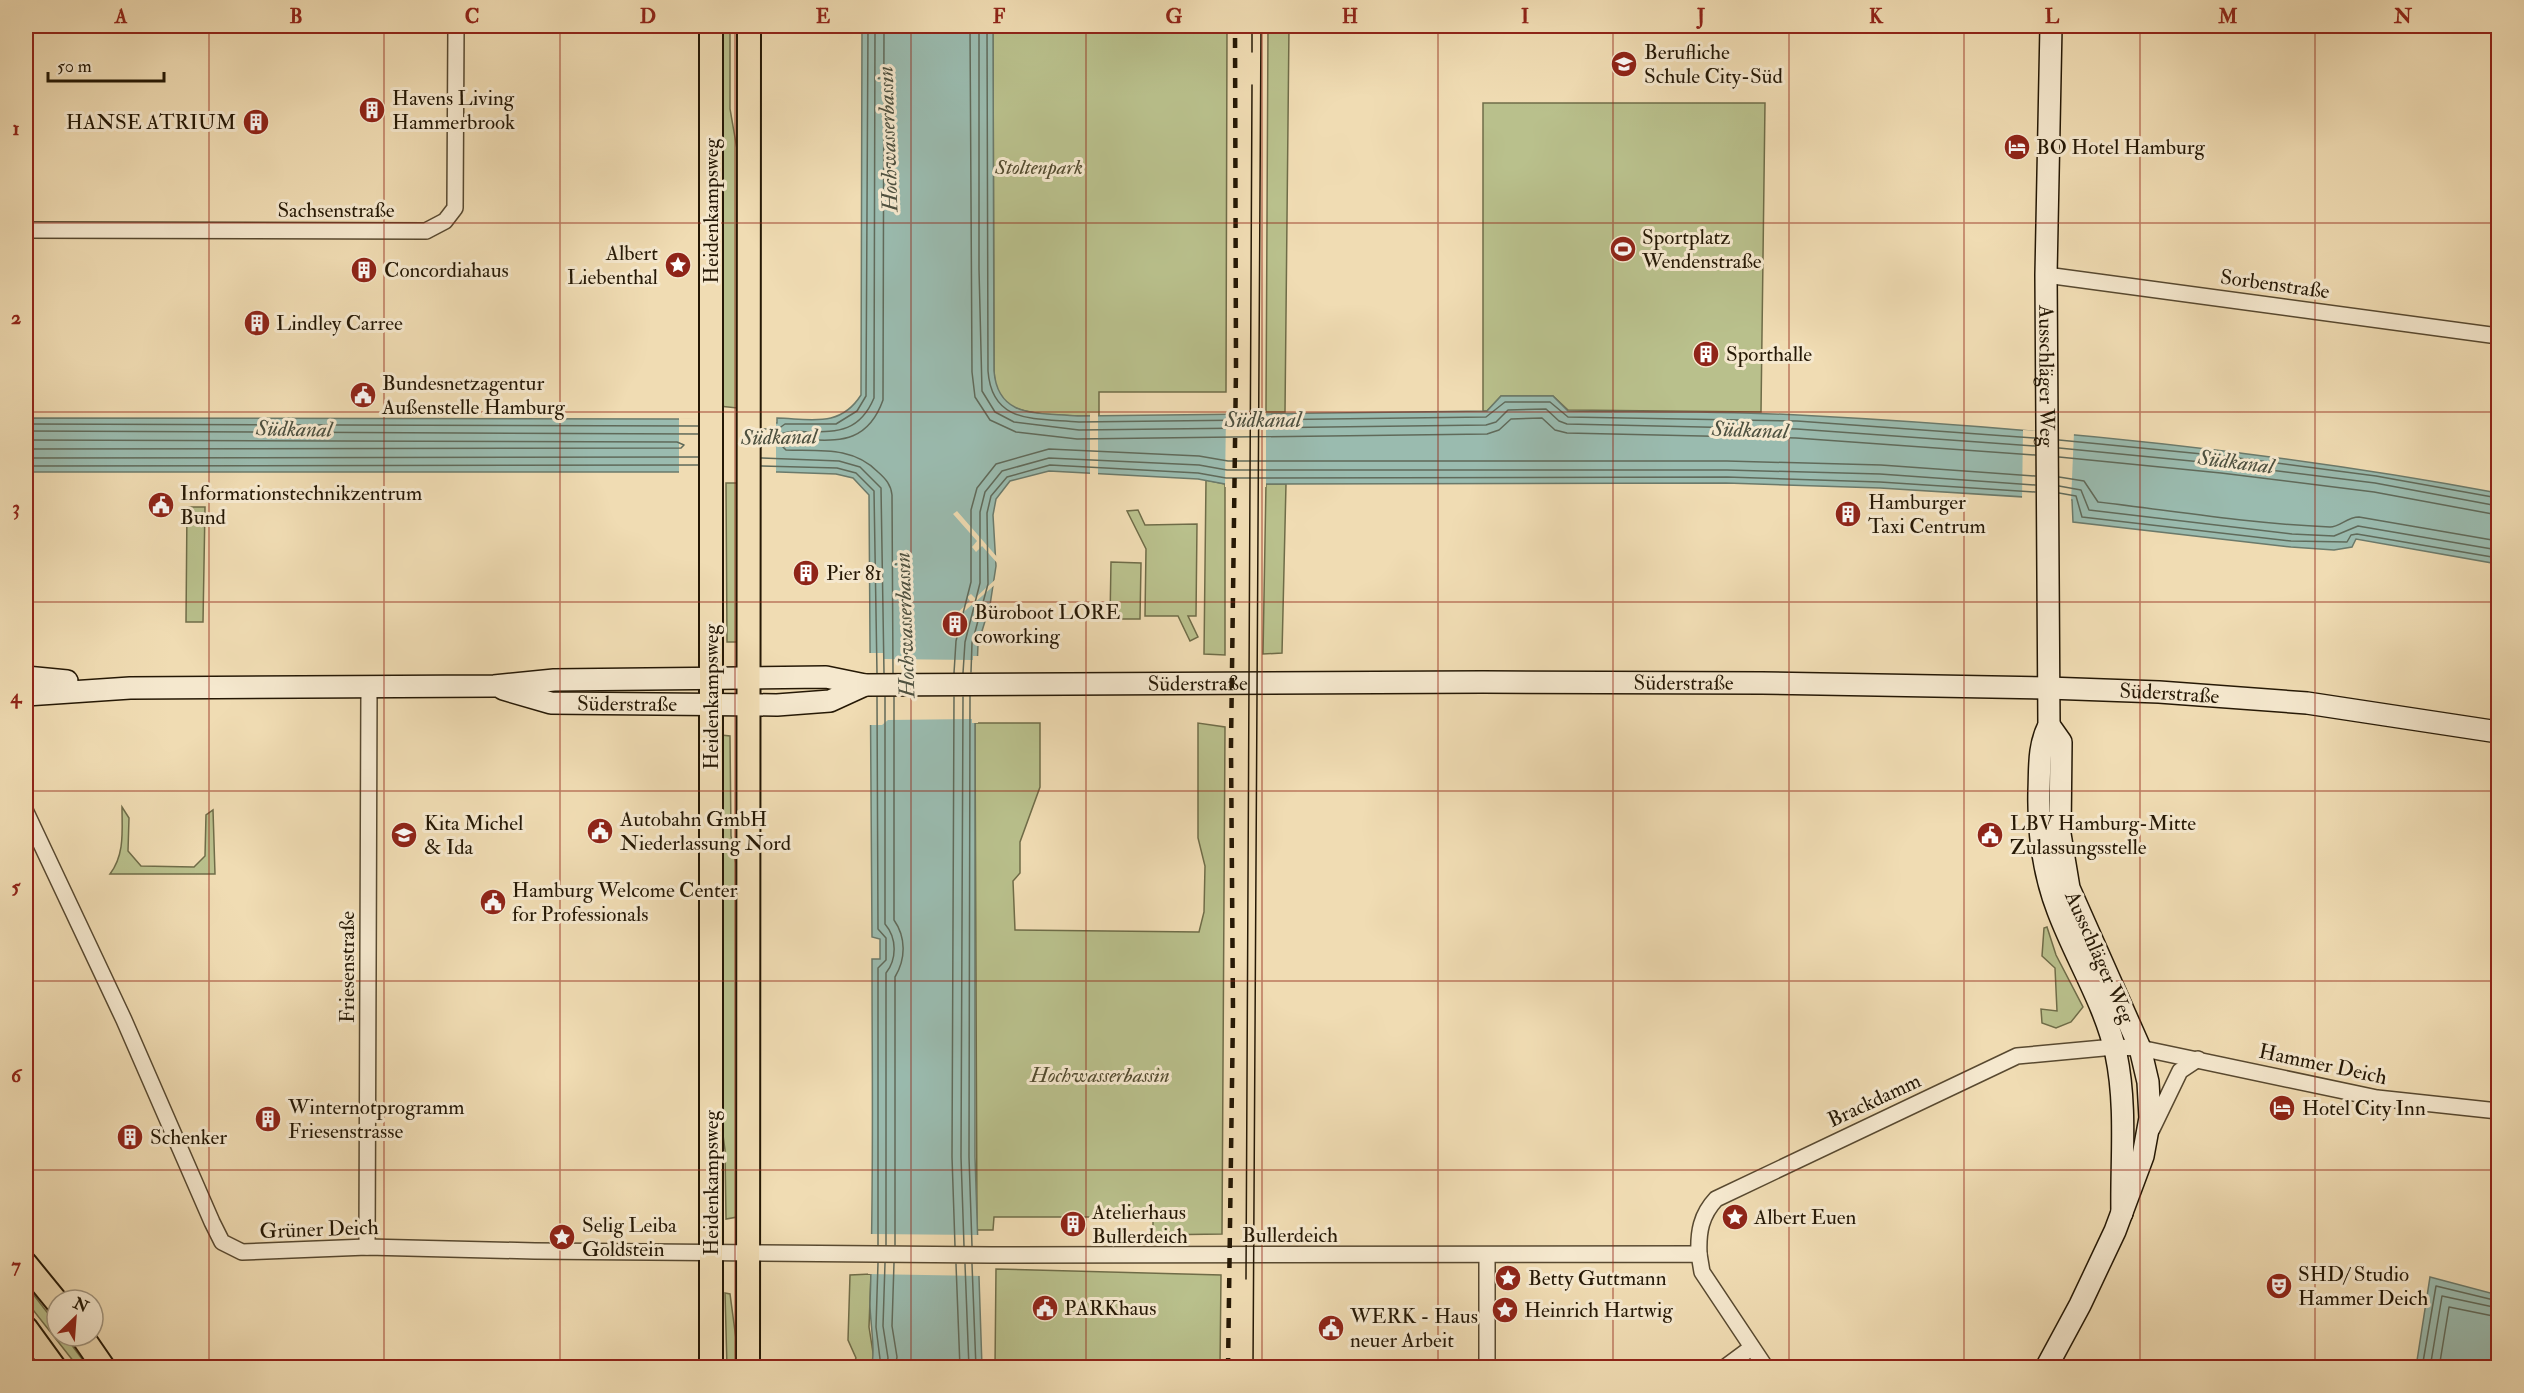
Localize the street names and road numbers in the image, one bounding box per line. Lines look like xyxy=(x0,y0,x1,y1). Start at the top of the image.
street label: Heidenkampsweg xyxy=(698,138,725,284)
street label: Sachsenstraße xyxy=(277,197,395,224)
street label: Sorbenstraße xyxy=(2219,263,2332,306)
street label: Ausschläger Weg xyxy=(2032,304,2060,448)
street label: Heidenkampsweg xyxy=(698,624,725,770)
street label: Süderstraße xyxy=(1148,670,1248,698)
street label: Süderstraße xyxy=(1634,670,1734,697)
street label: Süderstraße xyxy=(2119,678,2221,710)
street label: Süderstraße xyxy=(577,690,677,718)
street label: Ausschläger Weg xyxy=(2058,886,2141,1028)
street label: Friesenstraße xyxy=(334,911,361,1023)
street label: Hammer Deich xyxy=(2256,1038,2389,1091)
street label: Brackdamm xyxy=(1823,1067,1925,1134)
street label: Heidenkampsweg xyxy=(698,1110,725,1256)
street label: Grüner Deich xyxy=(259,1214,379,1245)
street label: Bullerdeich xyxy=(1242,1222,1338,1249)

